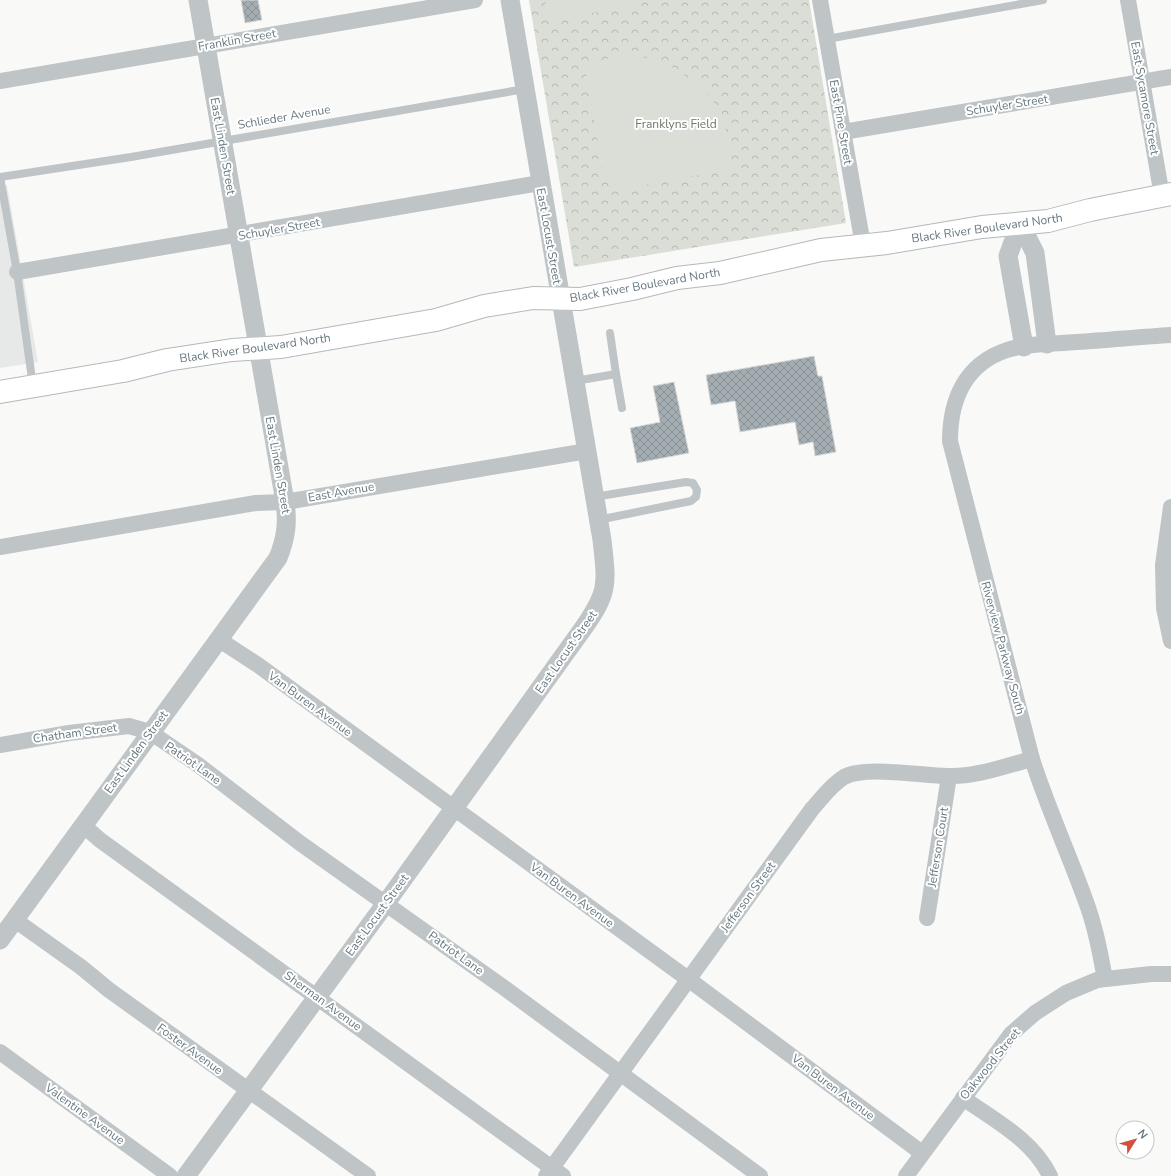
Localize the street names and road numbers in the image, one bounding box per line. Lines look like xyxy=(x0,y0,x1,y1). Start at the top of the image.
street label: Franklin Street xyxy=(197,25,278,55)
street label: East Sycamore Street xyxy=(1127,40,1163,157)
street label: East Pine Street xyxy=(826,78,856,166)
street label: Schuyler Street xyxy=(965,91,1050,119)
street label: East Linden Street xyxy=(207,96,240,197)
street label: Schlieder Avenue xyxy=(236,101,332,133)
street label: East Locust Street xyxy=(533,187,565,286)
street label: Black River Boulevard North xyxy=(910,209,1064,247)
street label: Schuyler Street xyxy=(237,214,322,244)
street label: Black River Boulevard North xyxy=(568,264,722,306)
street label: Black River Boulevard North xyxy=(178,329,332,367)
street label: East Linden Street xyxy=(262,415,295,516)
street label: East Avenue xyxy=(307,478,375,506)
street label: Riverview Parkway South xyxy=(977,580,1029,716)
street label: East Locust Street xyxy=(532,607,601,696)
street label: Van Buren Avenue xyxy=(264,668,355,740)
street label: East Linden Street xyxy=(101,707,172,797)
street label: Chatham Street xyxy=(32,719,119,747)
street label: Patriot Lane xyxy=(162,738,224,788)
street label: Jefferson Court xyxy=(924,805,952,889)
street label: Jefferson Street xyxy=(716,858,780,936)
street label: Van Buren Avenue xyxy=(526,859,617,931)
street label: East Locust Street xyxy=(342,870,413,959)
street label: Patriot Lane xyxy=(425,927,487,979)
street label: Sherman Avenue xyxy=(281,967,365,1035)
street label: Foster Avenue xyxy=(154,1020,226,1078)
street label: Oakwood Street xyxy=(956,1024,1024,1103)
street label: Van Buren Avenue xyxy=(787,1050,878,1123)
street label: Valentine Avenue xyxy=(41,1079,128,1148)

